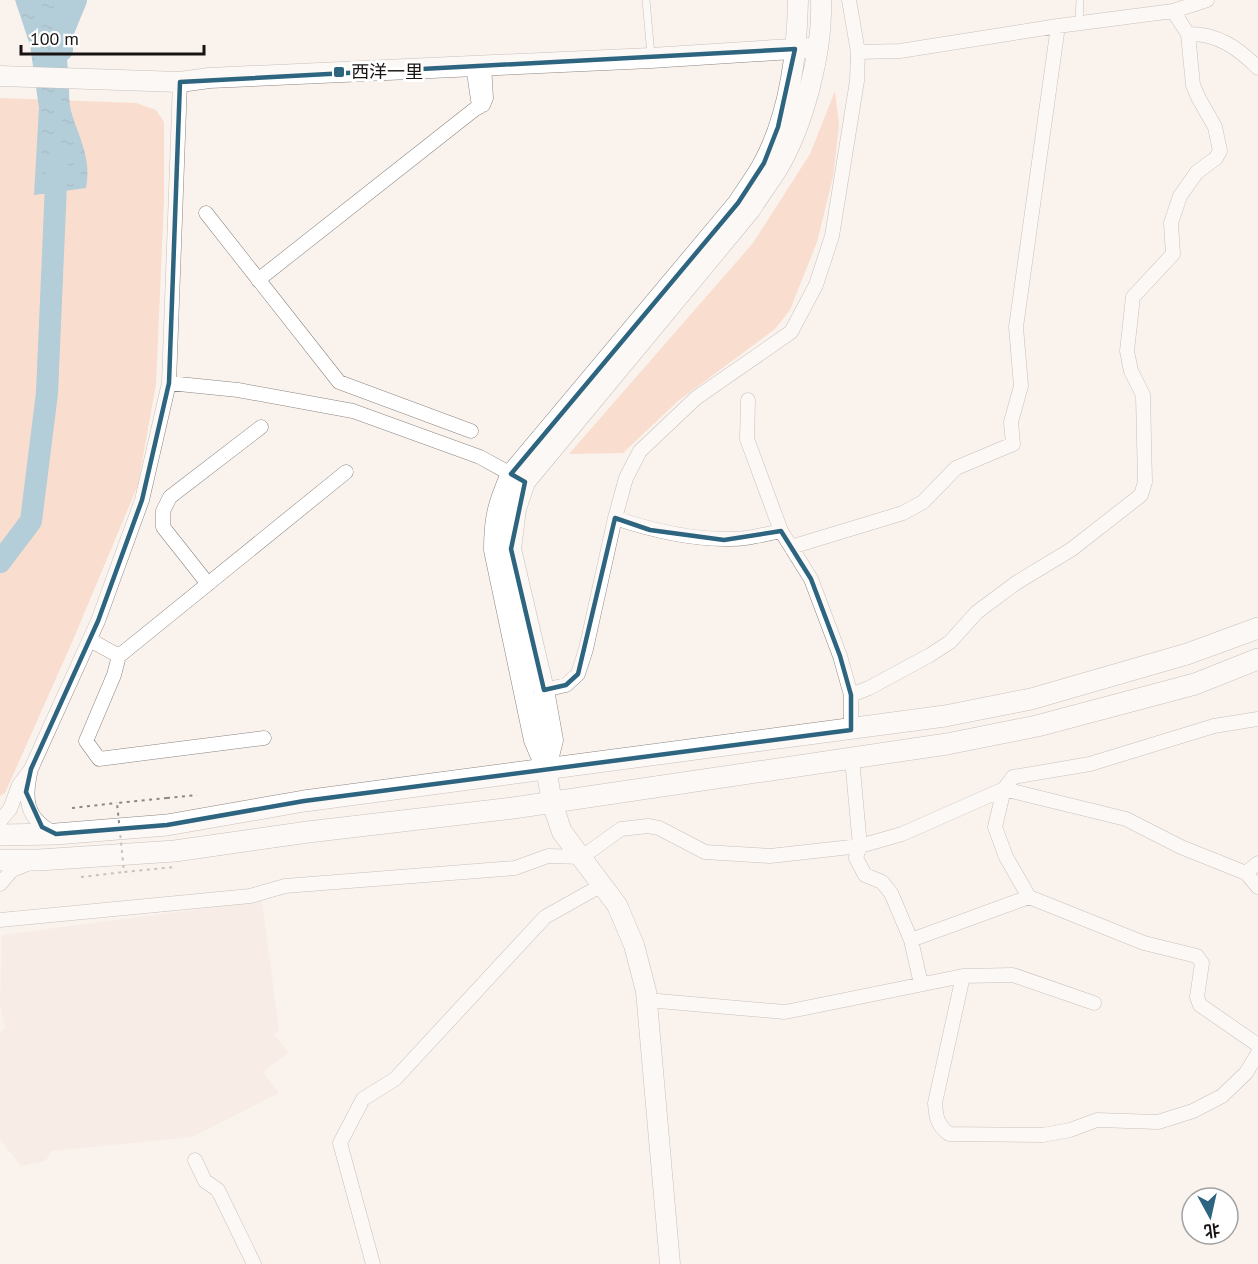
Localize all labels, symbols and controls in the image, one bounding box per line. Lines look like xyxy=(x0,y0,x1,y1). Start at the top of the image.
scale bar xyxy=(21,18,204,56)
text: 100 m xyxy=(30,27,79,50)
place label: 西洋一里 xyxy=(351,60,423,83)
marker: 西洋一里 xyxy=(332,65,346,79)
north arrow xyxy=(1180,1186,1240,1246)
text: 北 xyxy=(1203,1220,1221,1242)

